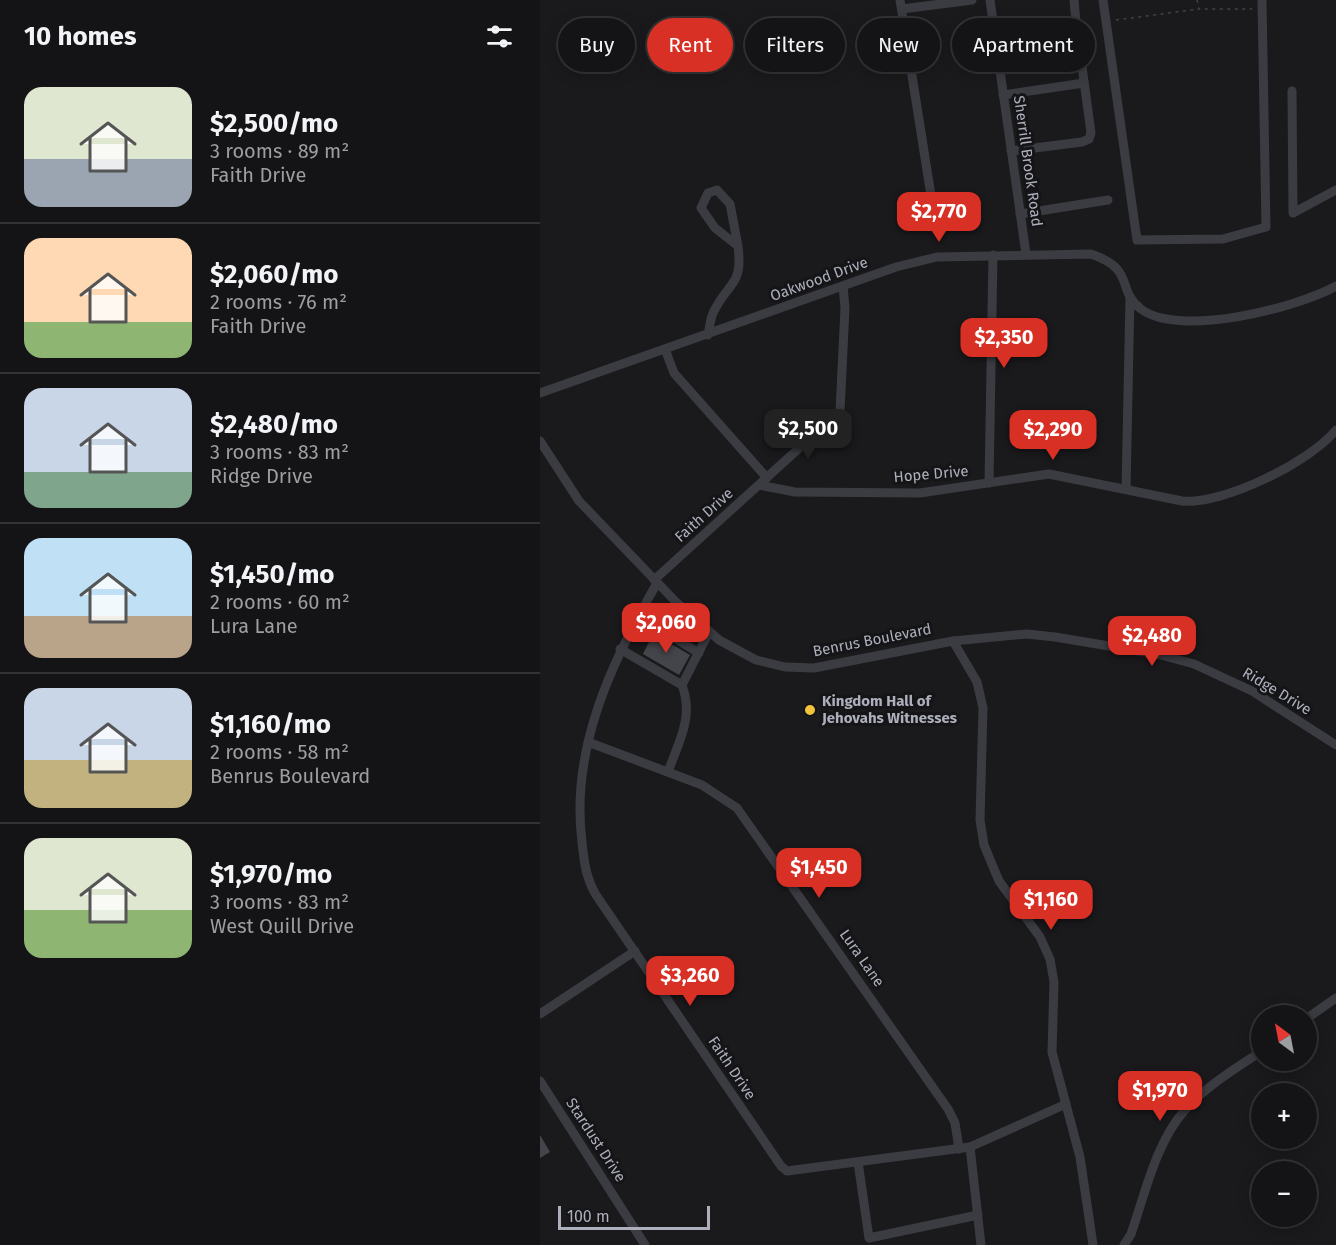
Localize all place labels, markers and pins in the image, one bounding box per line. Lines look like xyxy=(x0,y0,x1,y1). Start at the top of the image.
pin: $2,770 xyxy=(890,192,988,243)
pin: $2,350 xyxy=(955,318,1053,369)
pin: $2,500 xyxy=(759,409,857,460)
pin: $2,290 xyxy=(1004,410,1102,461)
pin: $2,060 xyxy=(617,603,715,654)
pin: $2,480 xyxy=(1103,616,1201,667)
place label: Kingdom Hall of Jehovahs Witnesses xyxy=(821,692,957,727)
marker: Kingdom Hall of Jehovahs Witnesses xyxy=(803,703,817,717)
pin: $1,450 xyxy=(770,848,868,899)
pin: $1,160 xyxy=(1002,880,1100,931)
pin: $3,260 xyxy=(641,956,739,1007)
pin: $1,970 xyxy=(1111,1071,1209,1122)

